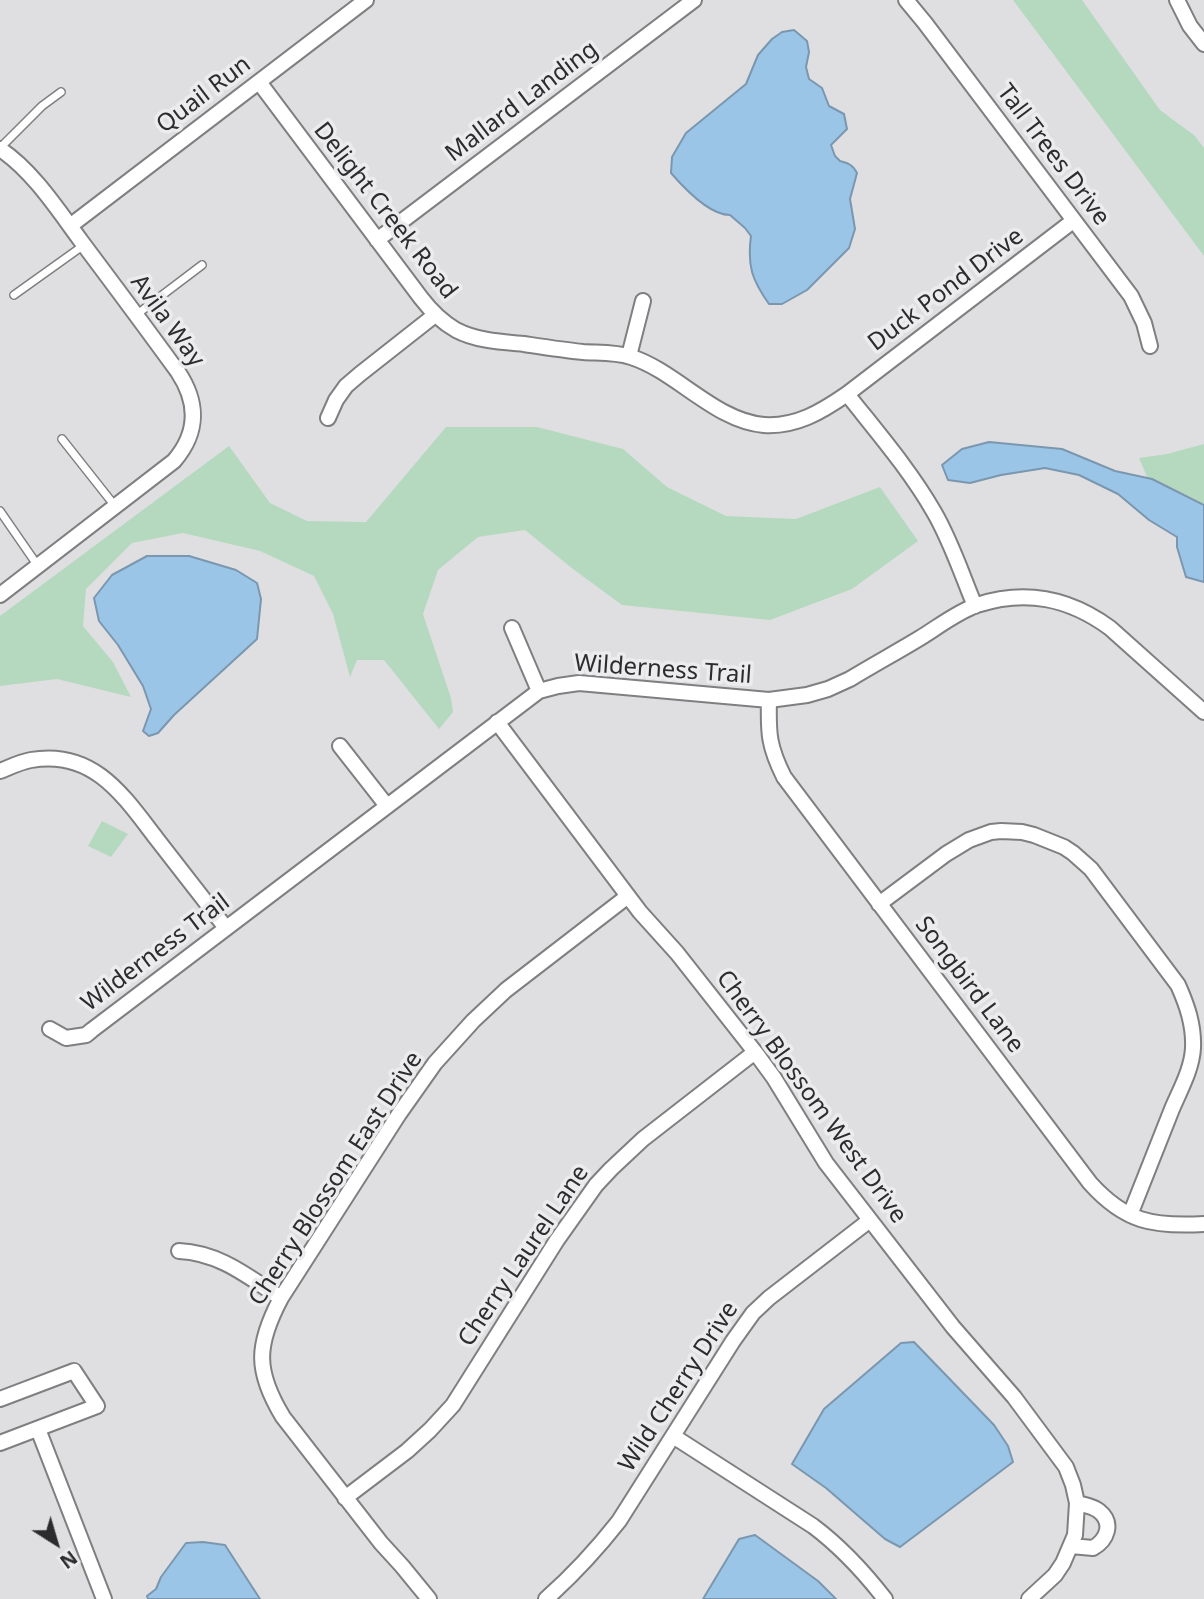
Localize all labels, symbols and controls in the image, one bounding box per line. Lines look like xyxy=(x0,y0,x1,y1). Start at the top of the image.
street label: Mallard Landing xyxy=(440,35,604,169)
street label: Quail Run xyxy=(151,50,257,140)
street label: Tall Trees Drive xyxy=(991,79,1115,231)
street label: Delight Creek Road xyxy=(307,117,463,305)
street label: Duck Pond Drive xyxy=(863,222,1029,358)
street label: Avila Way xyxy=(124,269,210,373)
street label: Wilderness Trail xyxy=(573,649,753,691)
street label: Wilderness Trail xyxy=(76,888,236,1018)
street label: Songbird Lane xyxy=(908,911,1030,1059)
street label: Cherry Blossom West Drive xyxy=(710,965,912,1229)
street label: Cherry Blossom East Drive xyxy=(243,1047,429,1311)
street label: Cherry Laurel Lane xyxy=(453,1160,595,1352)
street label: Wild Cherry Drive xyxy=(613,1297,745,1477)
north arrow xyxy=(21,1508,91,1578)
text: N xyxy=(55,1545,83,1575)

